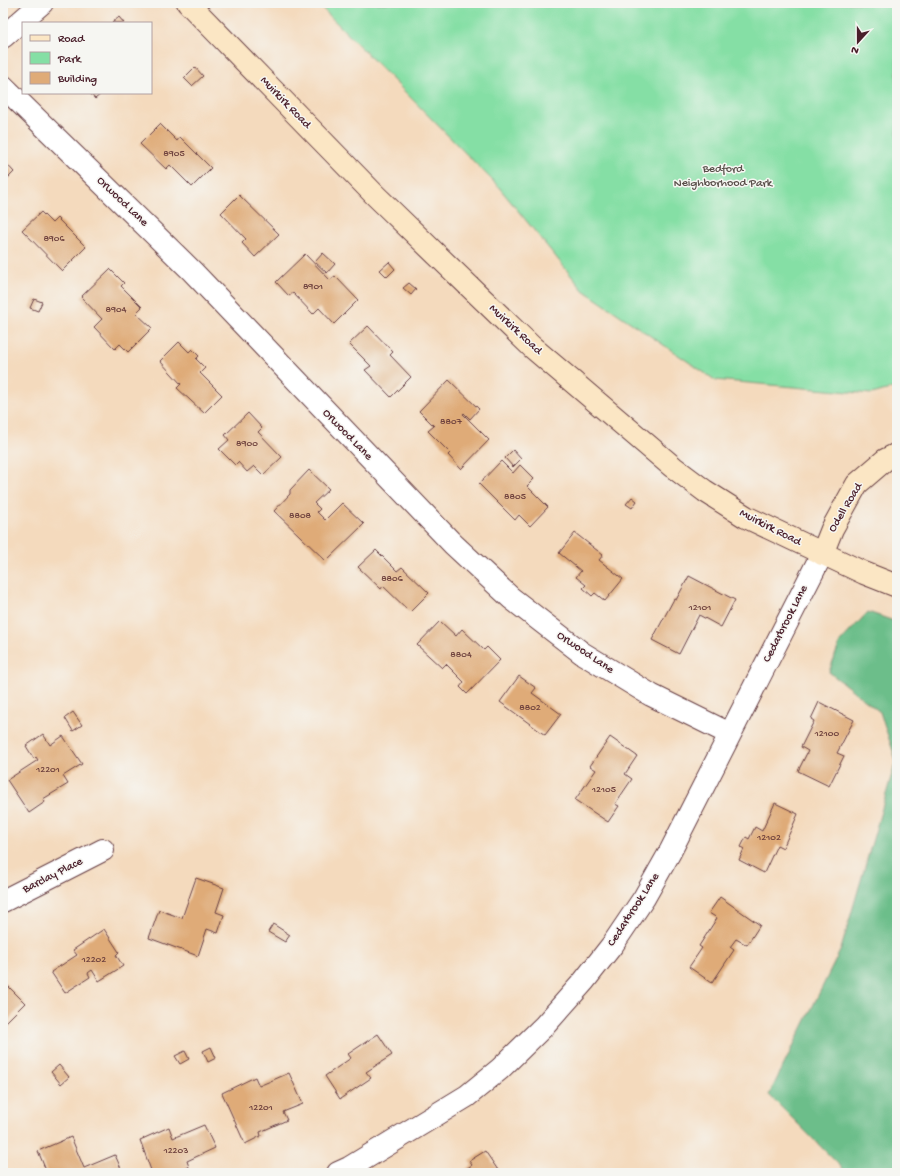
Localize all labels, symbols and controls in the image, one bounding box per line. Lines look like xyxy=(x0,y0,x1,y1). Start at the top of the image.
legend xyxy=(22,22,152,94)
north arrow xyxy=(838,22,878,62)
text: Road xyxy=(58,33,85,47)
text: N xyxy=(850,43,861,56)
text: Park xyxy=(57,53,83,67)
text: Building xyxy=(57,73,97,87)
street label: Muirkirk Road xyxy=(257,74,314,133)
house number: 8905 xyxy=(163,148,185,160)
park label: Bedford Neighborhood Park xyxy=(674,163,774,191)
street label: Orwood Lane xyxy=(93,174,151,231)
house number: 8906 xyxy=(43,233,66,245)
house number: 8901 xyxy=(303,281,323,293)
street label: Muirkirk Road xyxy=(486,302,545,359)
house number: 8904 xyxy=(106,304,127,316)
street label: Orwood Lane xyxy=(319,406,376,464)
house number: 8807 xyxy=(440,416,463,428)
house number: 8900 xyxy=(236,438,258,450)
street label: Odell Road xyxy=(826,480,867,535)
house number: 8805 xyxy=(504,491,526,503)
street label: Muirkirk Road xyxy=(737,506,804,550)
house number: 8808 xyxy=(289,510,312,522)
house number: 8806 xyxy=(381,573,404,585)
street label: Cedarbrook Lane xyxy=(761,582,812,665)
house number: 12101 xyxy=(688,602,711,614)
street label: Orwood Lane xyxy=(554,629,617,678)
house number: 8804 xyxy=(450,649,472,661)
house number: 8802 xyxy=(519,702,541,714)
house number: 12100 xyxy=(814,728,839,740)
house number: 12201 xyxy=(35,764,60,776)
house number: 12105 xyxy=(591,784,616,796)
house number: 12102 xyxy=(756,832,781,844)
street label: Barclay Place xyxy=(20,855,86,898)
street label: Cedarbrook Lane xyxy=(605,870,663,949)
house number: 12202 xyxy=(81,954,106,966)
house number: 12201 xyxy=(248,1102,273,1114)
house number: 12203 xyxy=(163,1145,188,1157)

